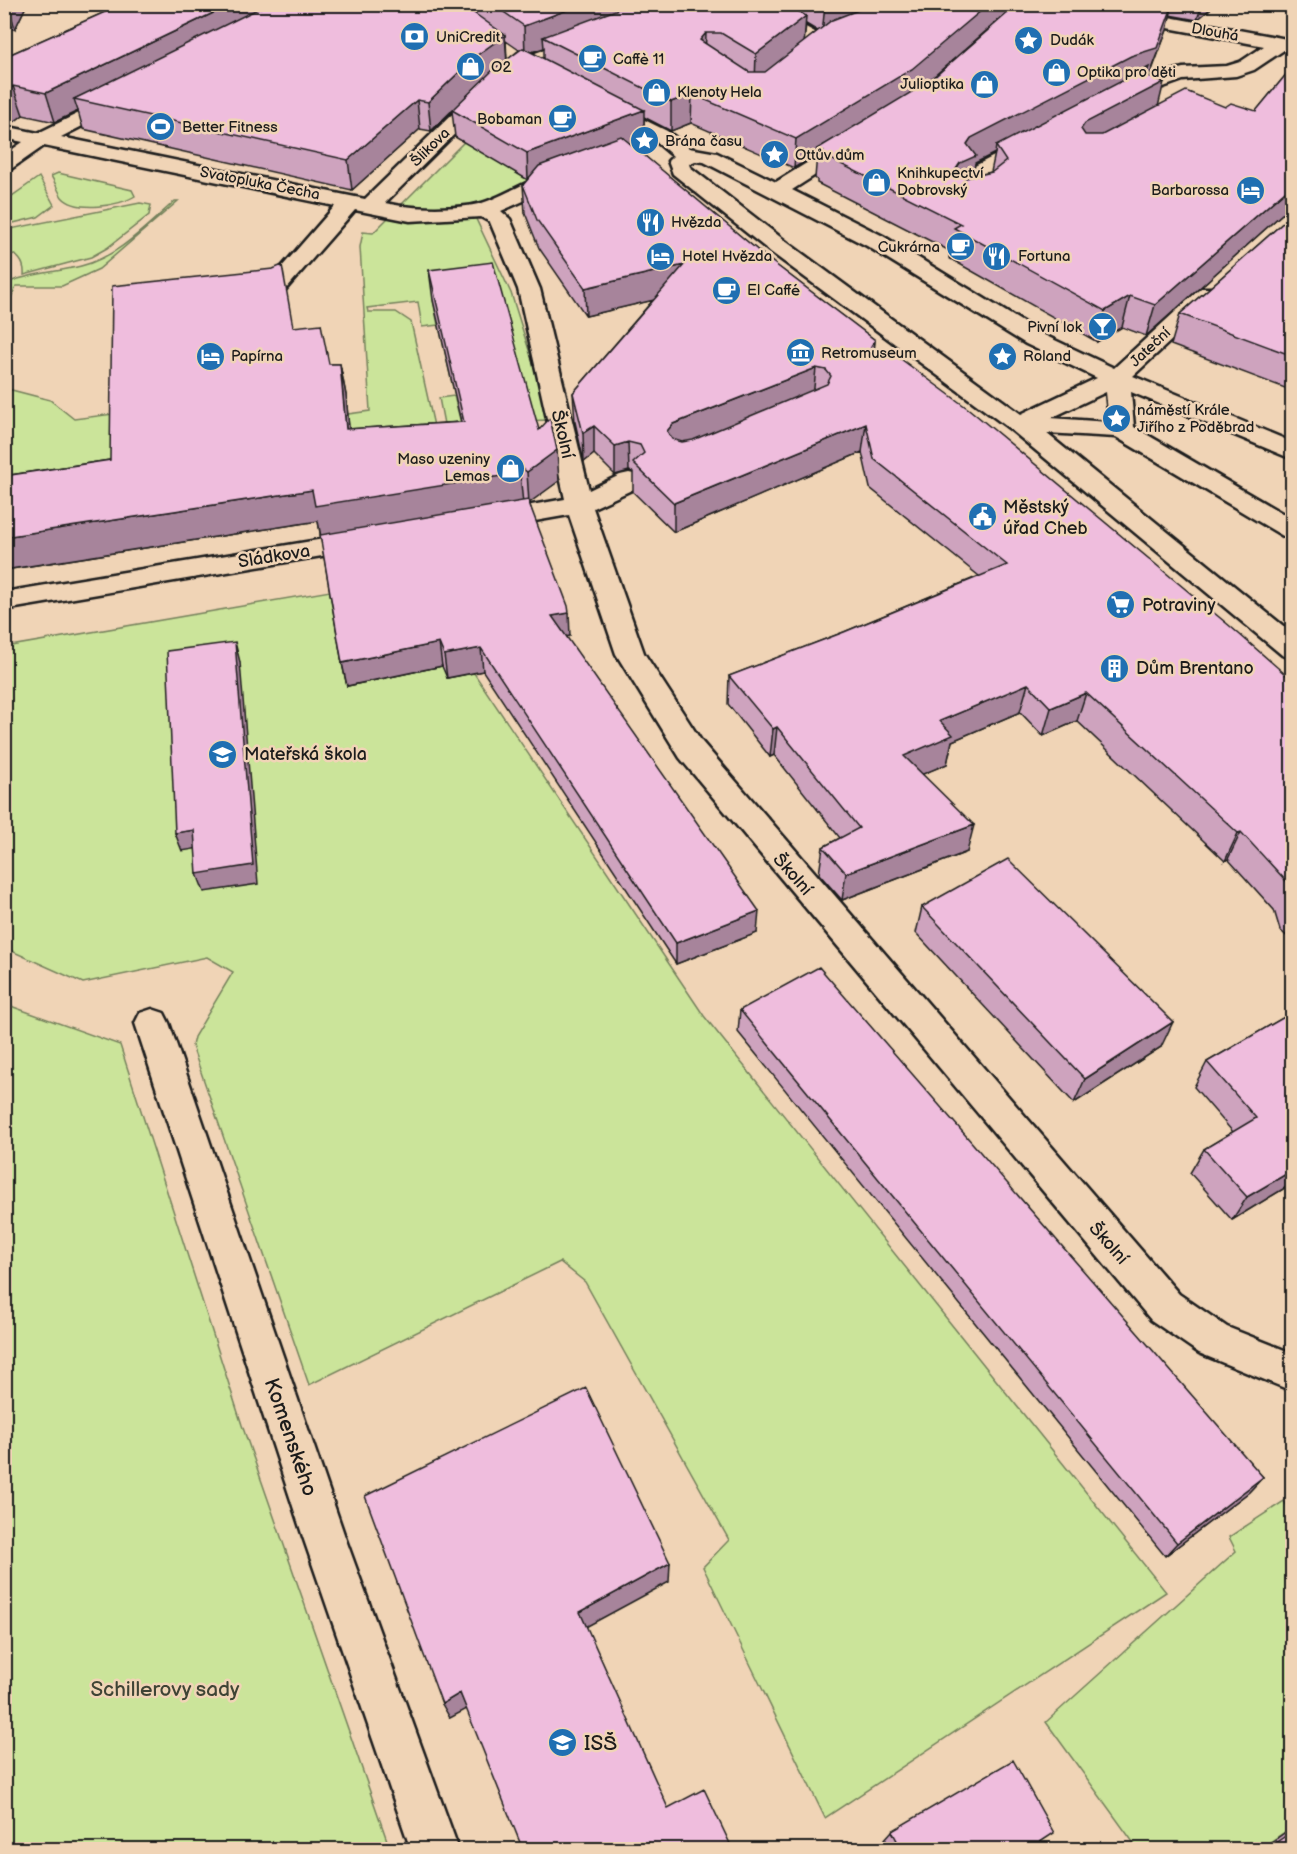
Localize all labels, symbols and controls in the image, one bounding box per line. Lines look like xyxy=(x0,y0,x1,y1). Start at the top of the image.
street label: Dlouhá xyxy=(1190,19,1240,46)
bank icon: UniCredit xyxy=(399,21,431,53)
place icon: Dudák xyxy=(1013,24,1045,56)
place label: UniCredit xyxy=(436,28,501,47)
place label: Dudák xyxy=(1050,31,1094,50)
cafe icon: Caffè 11 xyxy=(576,43,608,75)
place label: Caffè 11 xyxy=(613,50,664,69)
shop icon: O2 xyxy=(454,51,486,83)
shop icon: Optika pro děti xyxy=(1040,56,1072,88)
place label: O2 xyxy=(491,58,511,77)
place label: Optika pro děti xyxy=(1077,63,1176,82)
shop icon: Julioptika xyxy=(969,68,1001,100)
place label: Julioptika xyxy=(900,75,964,94)
shop icon: Klenoty Hela xyxy=(640,76,672,108)
place label: Klenoty Hela xyxy=(677,83,762,102)
cafe icon: Bobaman xyxy=(547,103,579,135)
place label: Bobaman xyxy=(477,110,542,129)
sports icon: Better Fitness xyxy=(145,111,177,143)
place label: Better Fitness xyxy=(182,118,278,137)
street label: Šlikova xyxy=(407,124,454,171)
place icon: Brána času xyxy=(628,125,660,157)
place label: Brána času xyxy=(665,132,742,151)
place icon: Ottův dům xyxy=(758,139,790,171)
place label: Ottův dům xyxy=(795,146,865,165)
street label: Svatopluka Čecha xyxy=(198,163,321,204)
place label: Knihkupectví Dobrovský xyxy=(897,164,984,200)
shop icon: Knihkupectví Dobrovský xyxy=(860,166,892,198)
hotel icon: Barbarossa xyxy=(1234,174,1266,206)
place label: Barbarossa xyxy=(1151,181,1229,200)
restaurant icon: Hvězda xyxy=(634,206,666,238)
place label: Hvězda xyxy=(671,213,721,232)
cafe icon: Cukrárna xyxy=(945,231,977,263)
place label: Cukrárna xyxy=(878,238,940,257)
hotel icon: Hotel Hvězda xyxy=(645,240,677,272)
restaurant icon: Fortuna xyxy=(981,240,1013,272)
place label: Hotel Hvězda xyxy=(682,247,772,266)
place label: Fortuna xyxy=(1018,247,1070,266)
cafe icon: El Caffé xyxy=(710,274,742,306)
place label: El Caffé xyxy=(747,281,800,300)
bar icon: Pivní lok xyxy=(1087,311,1119,343)
place label: Pivní lok xyxy=(1027,318,1083,337)
street label: Jateční xyxy=(1126,323,1175,371)
museum icon: Retromuseum xyxy=(784,337,816,369)
hotel icon: Papírna xyxy=(194,340,226,372)
place icon: Roland xyxy=(986,340,1018,372)
place label: Retromuseum xyxy=(821,344,917,363)
place label: Papírna xyxy=(231,347,283,366)
place label: Roland xyxy=(1023,347,1071,366)
place label: náměstí Krále Jiřího z Poděbrad xyxy=(1137,401,1254,437)
place icon: náměstí Krále Jiřího z Poděbrad xyxy=(1100,403,1132,435)
street label: Školní xyxy=(547,408,579,461)
place label: Maso uzeniny Lemas xyxy=(397,450,491,486)
shop icon: Maso uzeniny Lemas xyxy=(495,452,527,484)
place label: Městský úřad Cheb xyxy=(1003,497,1088,539)
public building icon: Městský úřad Cheb xyxy=(966,501,998,533)
street label: Sládkova xyxy=(237,540,312,573)
supermarket icon: Potraviny xyxy=(1105,589,1137,621)
place label: Potraviny xyxy=(1142,595,1216,616)
building icon: Dům Brentano xyxy=(1099,652,1131,684)
place label: Dům Brentano xyxy=(1136,658,1254,679)
school or university icon: Mateřská škola xyxy=(207,738,239,770)
place label: Mateřská škola xyxy=(244,744,367,765)
street label: Školní xyxy=(769,848,818,900)
street label: Školní xyxy=(1085,1217,1134,1269)
street label: Komenského xyxy=(259,1375,322,1500)
park label: Schillerovy sady xyxy=(90,1677,240,1702)
school or university icon: ISŠ xyxy=(547,1727,579,1759)
place label: ISŠ xyxy=(584,1731,617,1756)

